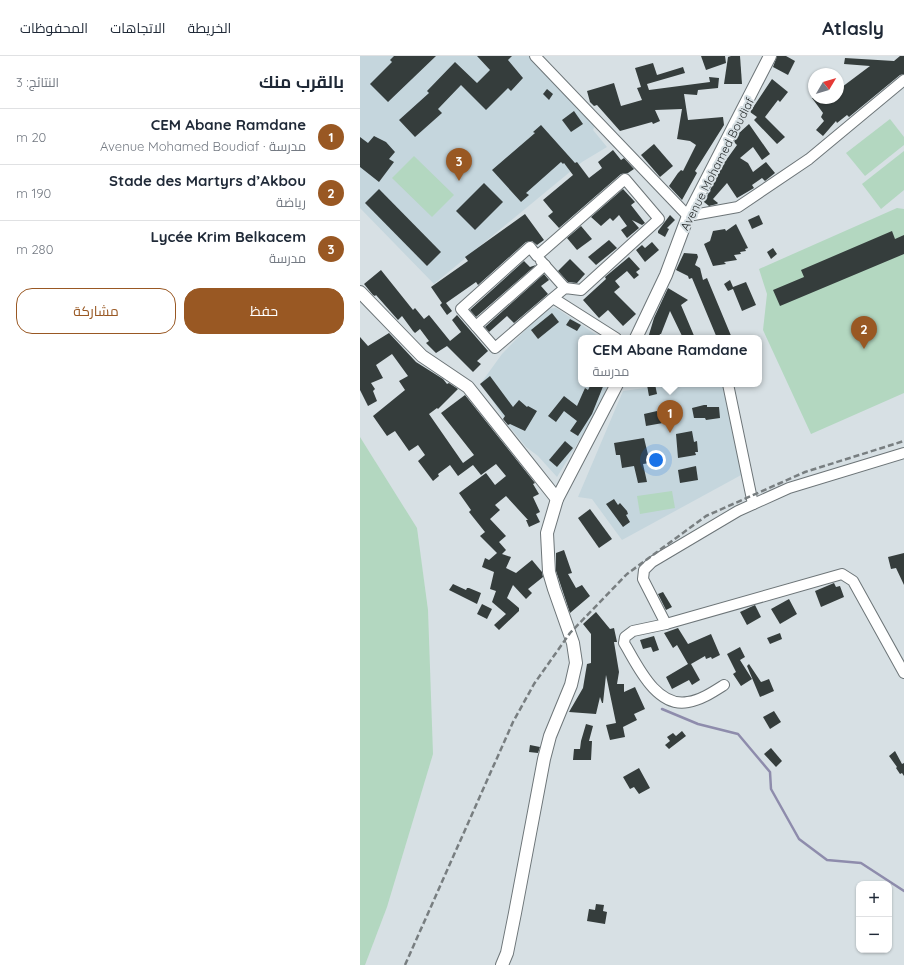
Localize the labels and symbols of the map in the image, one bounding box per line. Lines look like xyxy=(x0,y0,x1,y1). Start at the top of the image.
north arrow xyxy=(808,68,844,104)
street label: Avenue Mohamed Boudiaf xyxy=(677,94,757,233)
pin: 3 xyxy=(446,148,472,181)
pin: 2 xyxy=(851,316,877,349)
pin: 1 xyxy=(657,400,683,433)
your location xyxy=(646,450,666,470)

